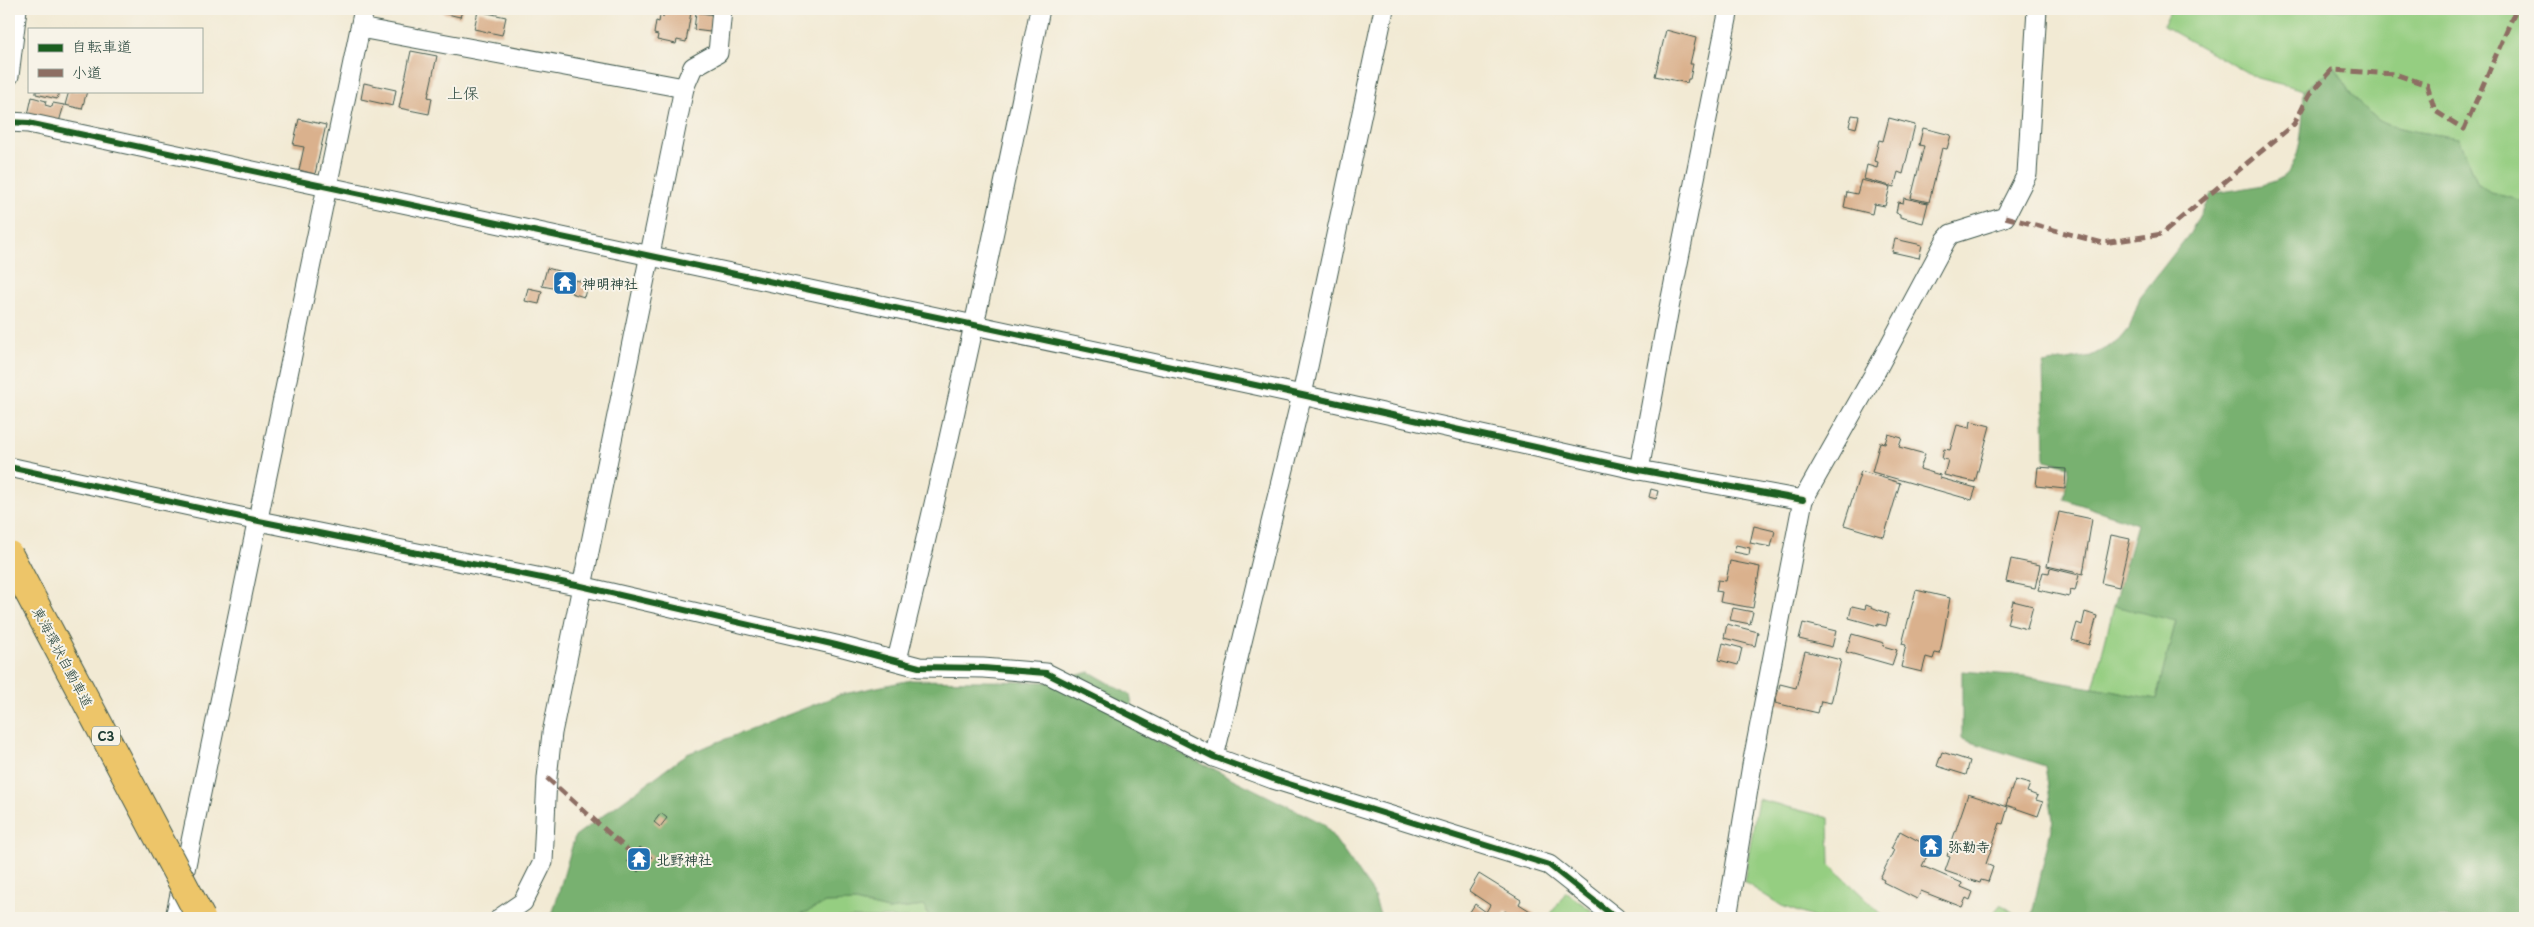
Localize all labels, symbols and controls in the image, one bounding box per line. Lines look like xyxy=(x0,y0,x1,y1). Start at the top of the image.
legend xyxy=(28,28,202,92)
text: 自転車道 xyxy=(72,34,132,57)
text: 小道 xyxy=(72,60,102,83)
district label: 上保 xyxy=(447,80,479,104)
temple icon: 神明神社 xyxy=(552,270,578,296)
place label: 神明神社 xyxy=(582,273,638,294)
street label: 東海環状自動車道 xyxy=(27,603,99,711)
road number: C3 xyxy=(92,726,120,746)
temple icon: 弥勒寺 xyxy=(1918,833,1944,859)
place label: 弥勒寺 xyxy=(1948,836,1990,857)
temple icon: 北野神社 xyxy=(626,846,652,872)
place label: 北野神社 xyxy=(656,849,712,870)

